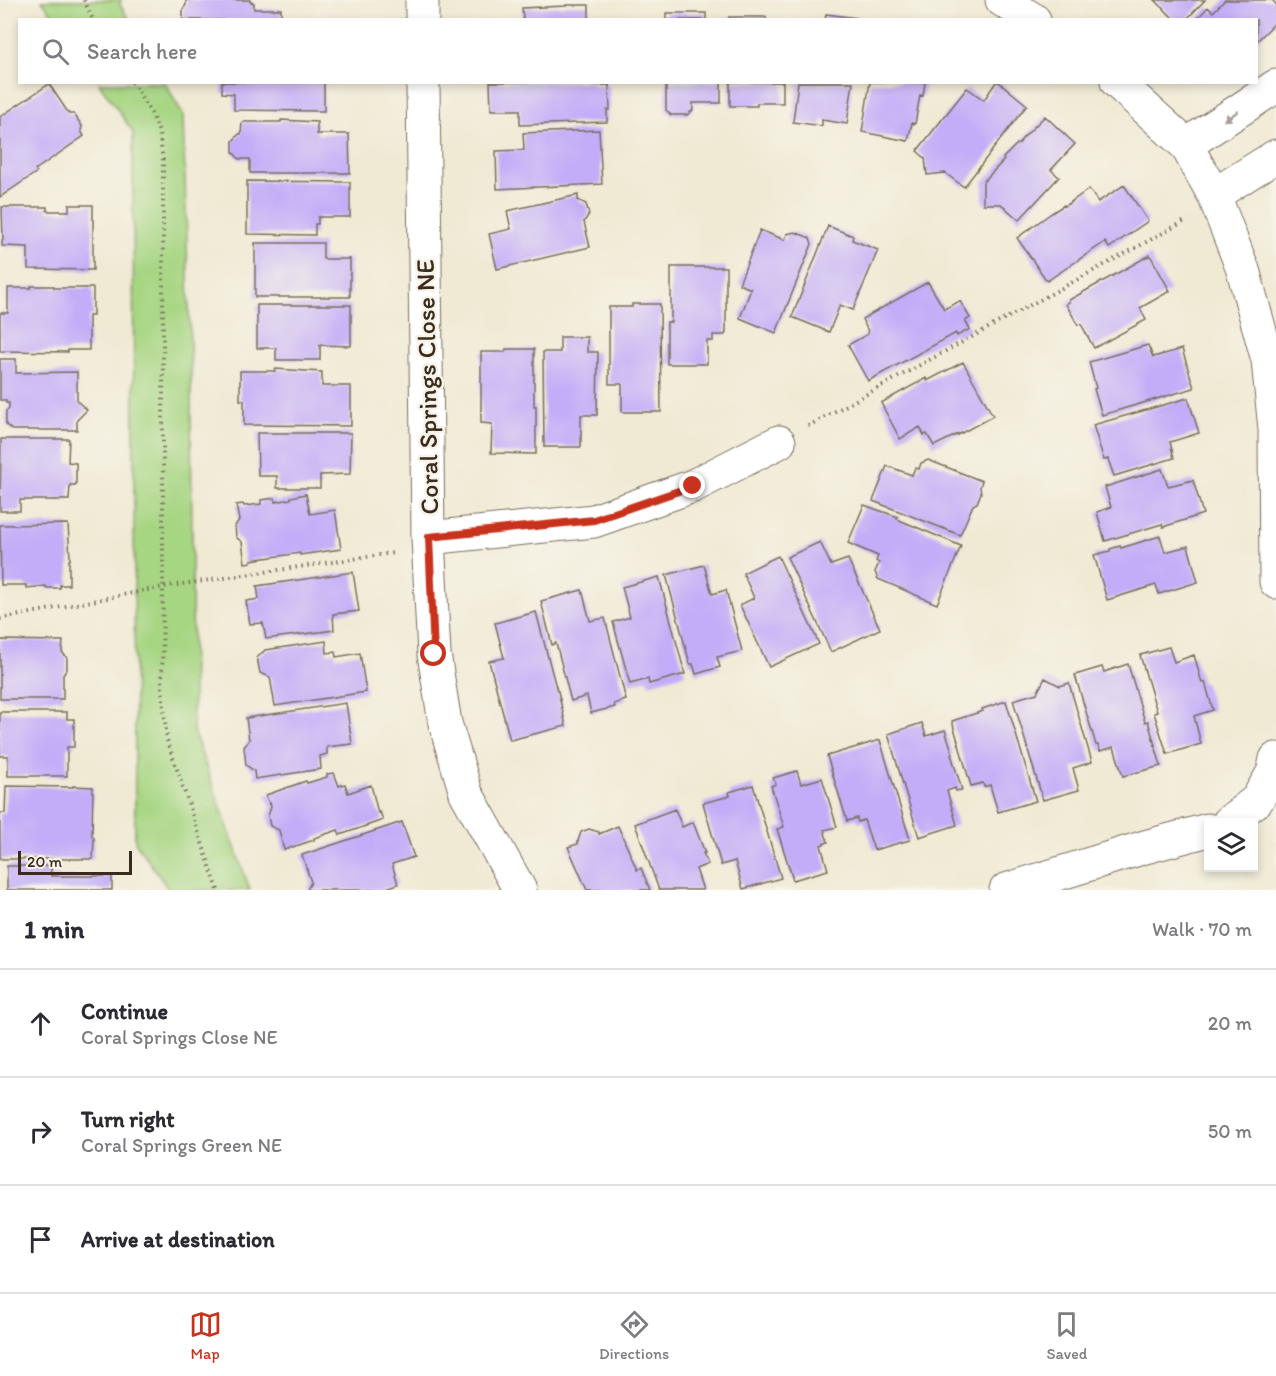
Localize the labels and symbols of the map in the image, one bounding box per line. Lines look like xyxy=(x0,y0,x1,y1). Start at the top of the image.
one-way arrow xyxy=(1223,110,1239,121)
street label: Coral Springs Close NE xyxy=(409,259,445,515)
route end xyxy=(679,472,705,498)
route start xyxy=(420,640,446,666)
scale bar xyxy=(18,848,132,876)

